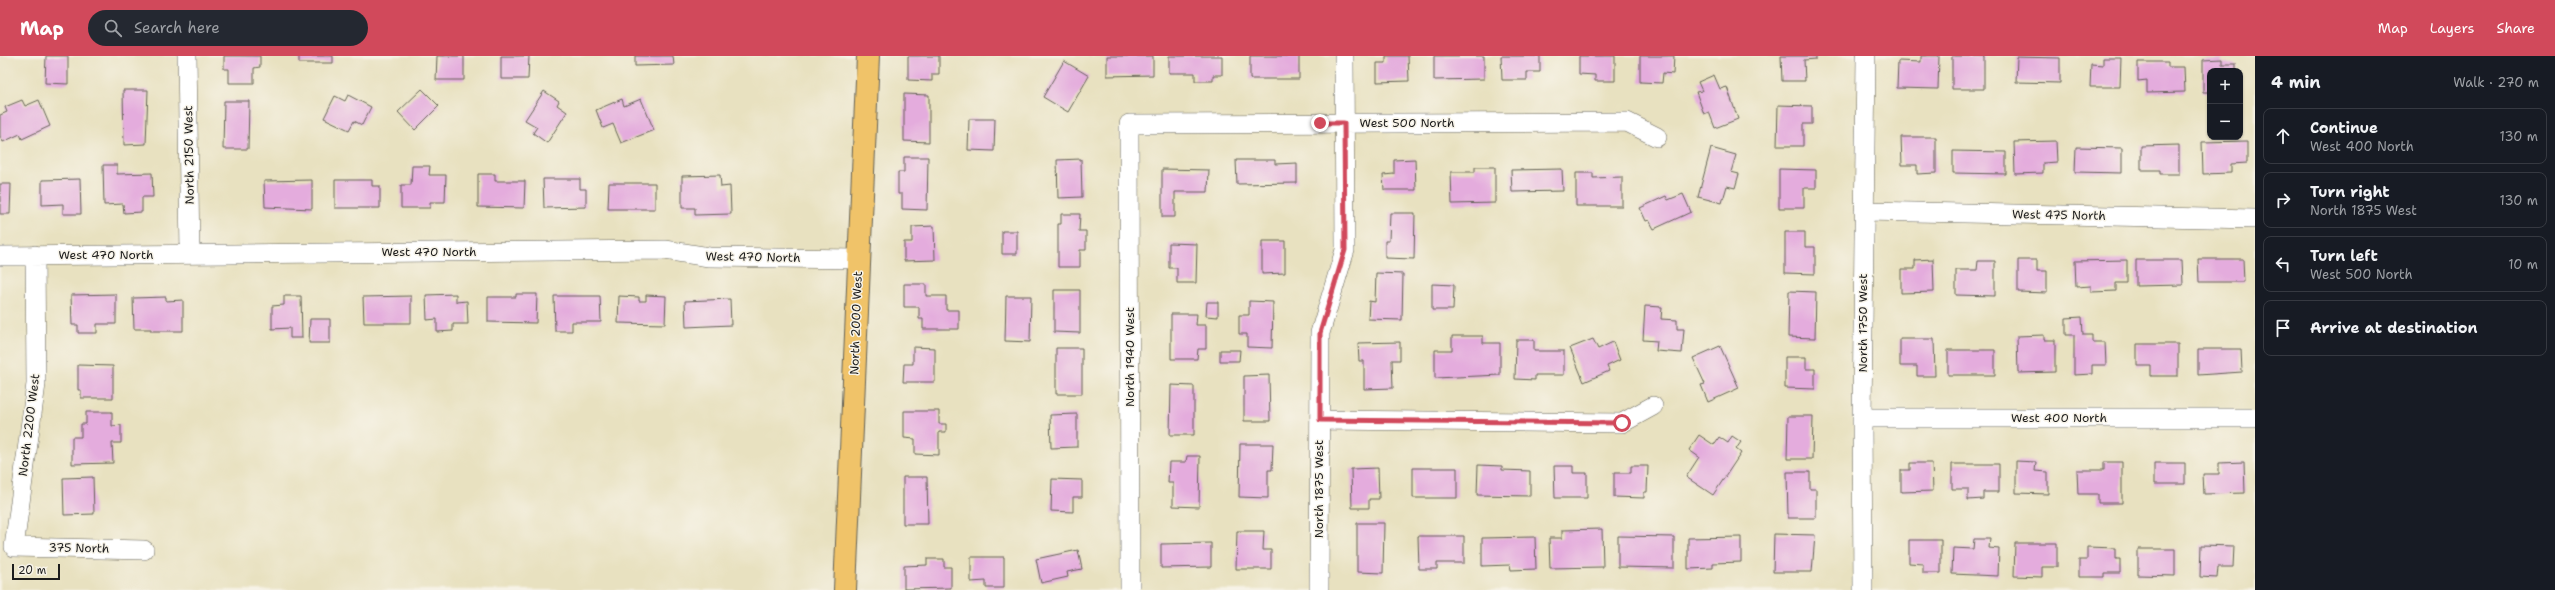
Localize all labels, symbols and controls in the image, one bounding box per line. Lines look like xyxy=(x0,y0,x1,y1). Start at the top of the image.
search box xyxy=(88,10,368,46)
text: Map xyxy=(20,16,64,41)
icon: search xyxy=(102,17,124,39)
text: Search here xyxy=(134,18,220,38)
text: Map xyxy=(2378,19,2408,37)
text: Layers xyxy=(2430,19,2474,37)
text: Share xyxy=(2496,19,2535,37)
map controls xyxy=(2207,68,2243,140)
button: + xyxy=(2207,68,2243,104)
text: 4 min xyxy=(2271,71,2321,93)
text: Walk · 270 m xyxy=(2453,74,2539,91)
button: − xyxy=(2207,104,2243,140)
street label: North 2150 West xyxy=(180,105,198,205)
route end xyxy=(1311,114,1329,132)
street label: West 500 North xyxy=(1360,115,1454,131)
text: Continue xyxy=(2310,118,2378,138)
icon: ahead xyxy=(2272,125,2294,147)
text: 130 m xyxy=(2500,128,2538,145)
text: West 400 North xyxy=(2310,138,2414,155)
text: Turn right xyxy=(2310,182,2390,202)
icon: right xyxy=(2272,189,2294,211)
text: 130 m xyxy=(2500,192,2538,209)
text: North 1875 West xyxy=(2310,202,2417,219)
street label: West 475 North xyxy=(2012,206,2106,224)
street label: West 470 North xyxy=(382,244,476,260)
text: Turn left xyxy=(2310,246,2378,266)
street label: West 470 North xyxy=(59,247,153,263)
street label: West 470 North xyxy=(705,248,801,266)
icon: left xyxy=(2272,253,2294,275)
text: 10 m xyxy=(2508,256,2538,273)
text: West 500 North xyxy=(2310,266,2413,283)
street label: North 2000 West xyxy=(846,271,866,375)
street label: North 1750 West xyxy=(1855,274,1871,372)
street label: North 1940 West xyxy=(1122,307,1138,407)
icon: arrive xyxy=(2272,317,2294,339)
text: Arrive at destination xyxy=(2310,318,2478,338)
street label: North 2200 West xyxy=(15,373,43,477)
street label: West 400 North xyxy=(2011,410,2107,426)
route start xyxy=(1613,414,1631,432)
street label: North 1875 West xyxy=(1311,440,1327,538)
street label: 375 North xyxy=(48,539,110,557)
scale bar xyxy=(12,562,60,581)
text: 20 m xyxy=(18,563,46,578)

